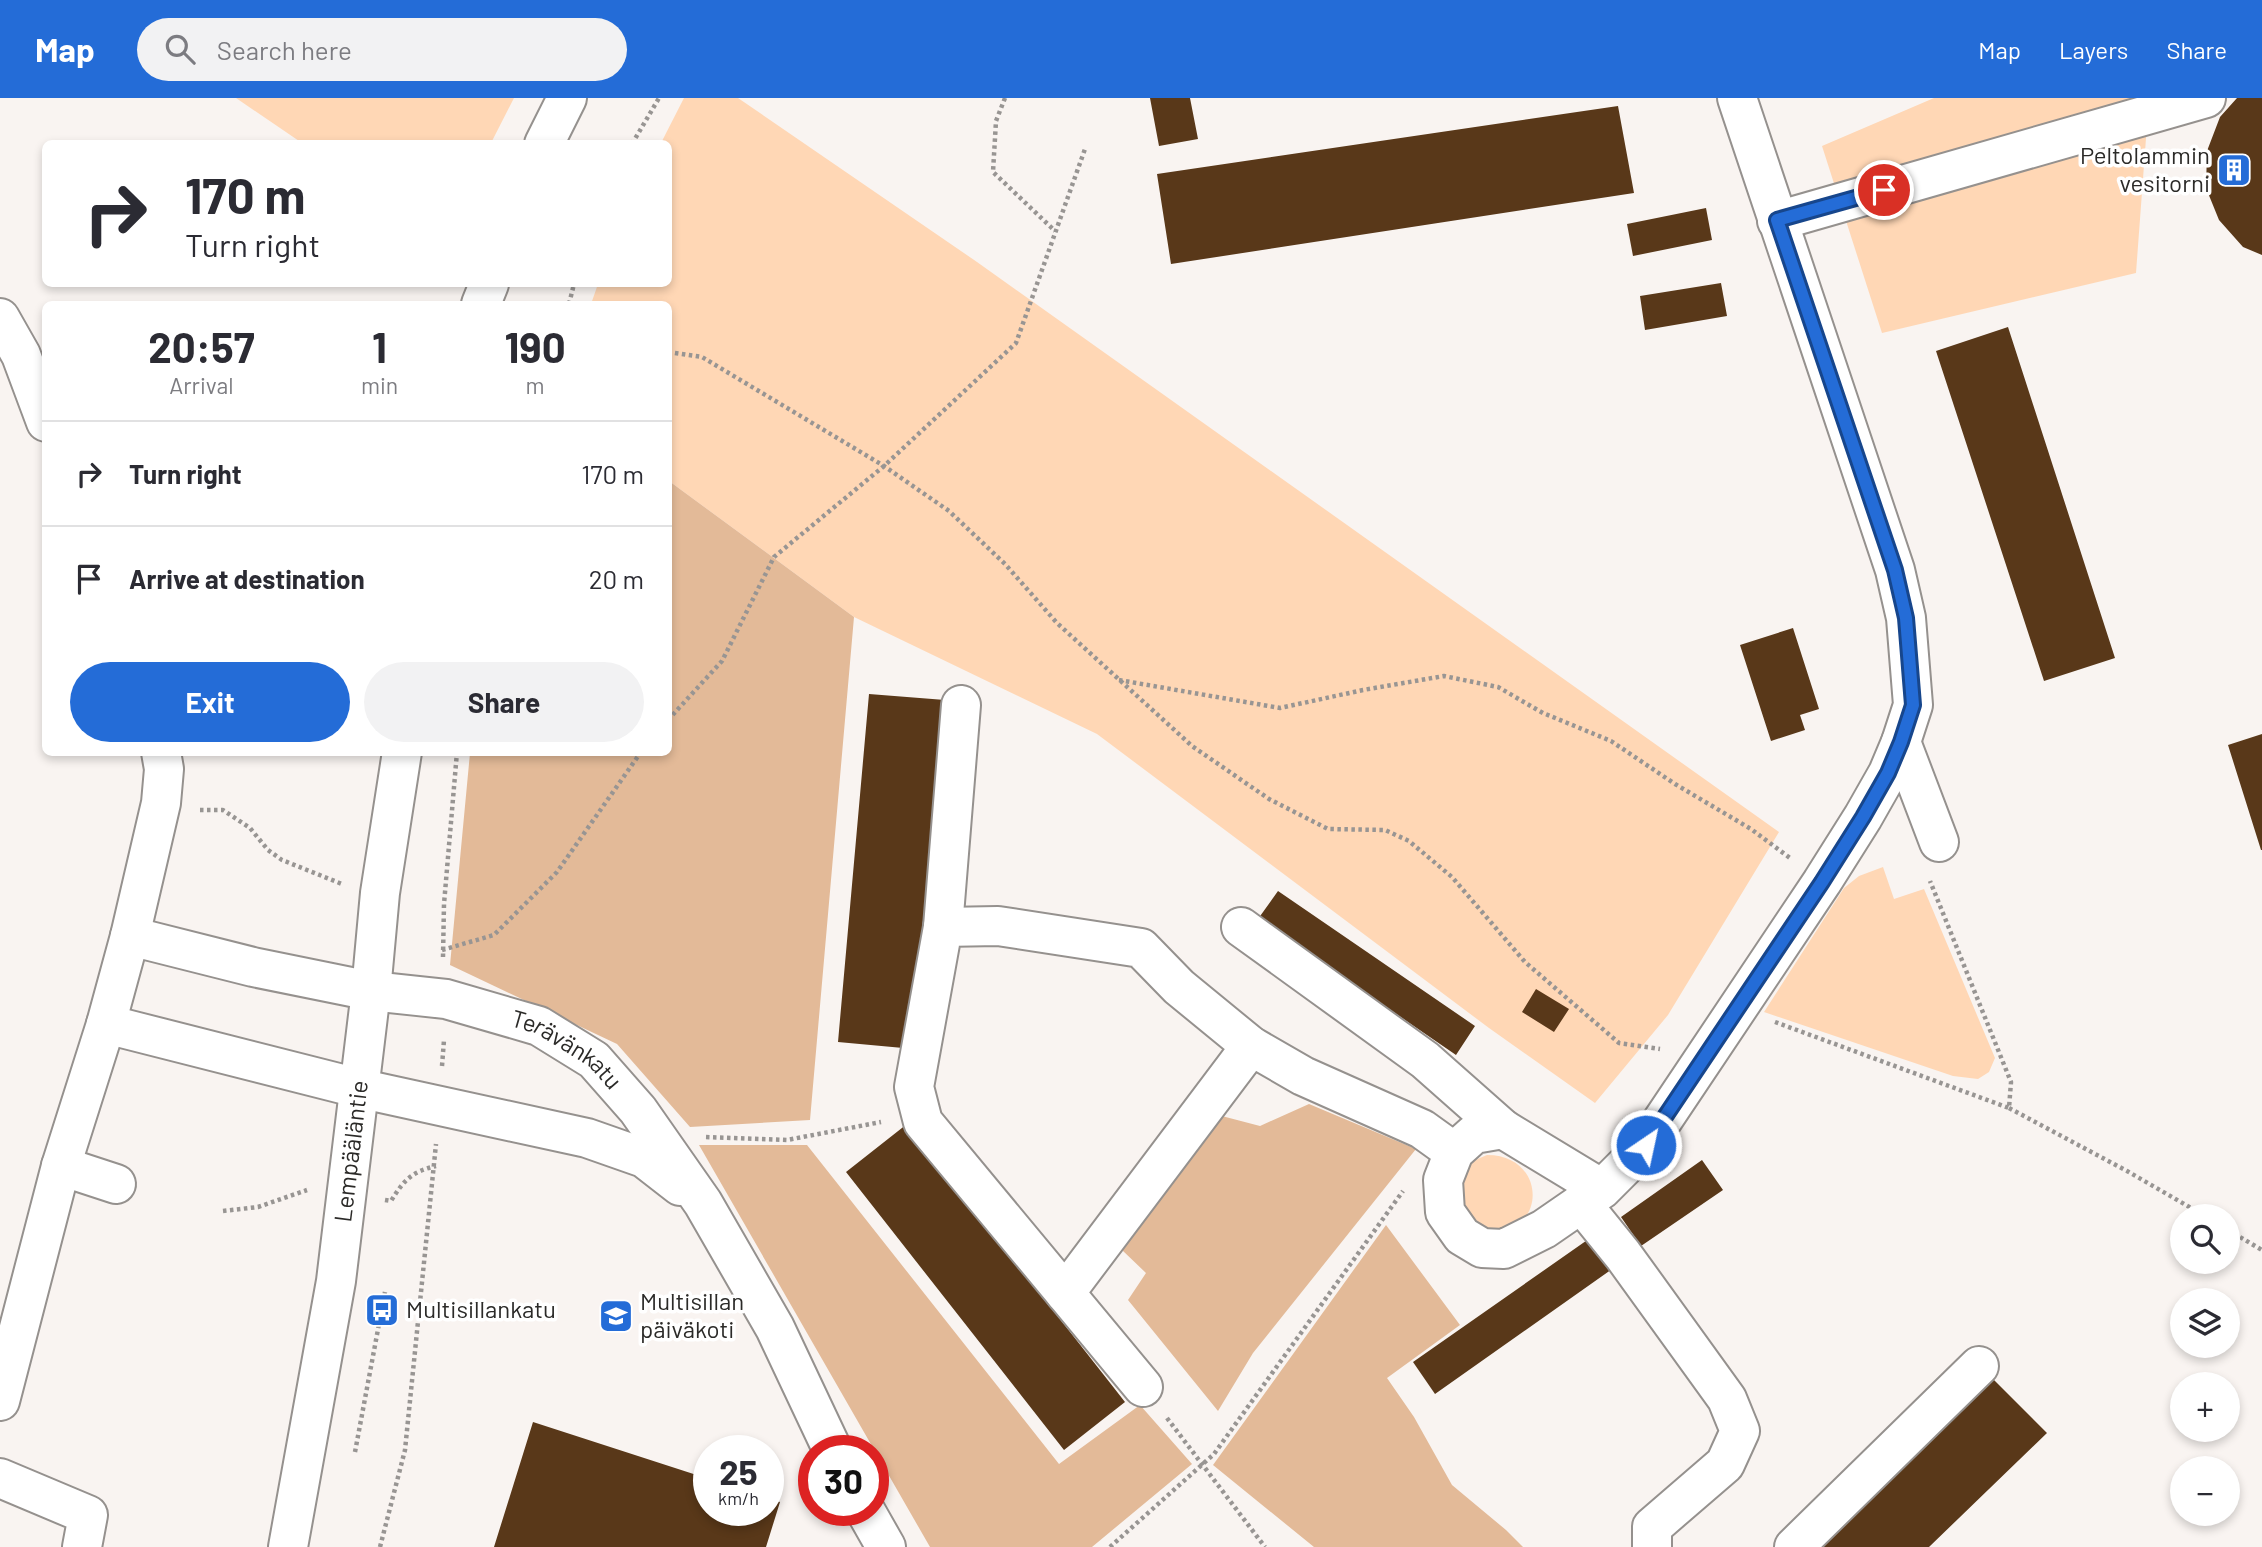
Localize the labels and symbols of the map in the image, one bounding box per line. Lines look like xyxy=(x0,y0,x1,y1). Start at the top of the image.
place label: Peltolammin vesitorni xyxy=(2080,140,2210,197)
building icon: Peltolammin vesitorni xyxy=(2215,151,2253,189)
pin xyxy=(1854,160,1914,220)
street label: Terävänkatu xyxy=(508,1003,629,1095)
street label: Lempääläntie xyxy=(327,1079,373,1224)
position arrow xyxy=(1609,1108,1683,1182)
place label: Multisillan päiväkoti xyxy=(640,1286,744,1343)
bus stop icon: Multisillankatu xyxy=(363,1291,401,1329)
place label: Multisillankatu xyxy=(406,1294,556,1323)
school or university icon: Multisillan päiväkoti xyxy=(597,1297,635,1335)
speed limit sign: 30 xyxy=(798,1435,889,1526)

